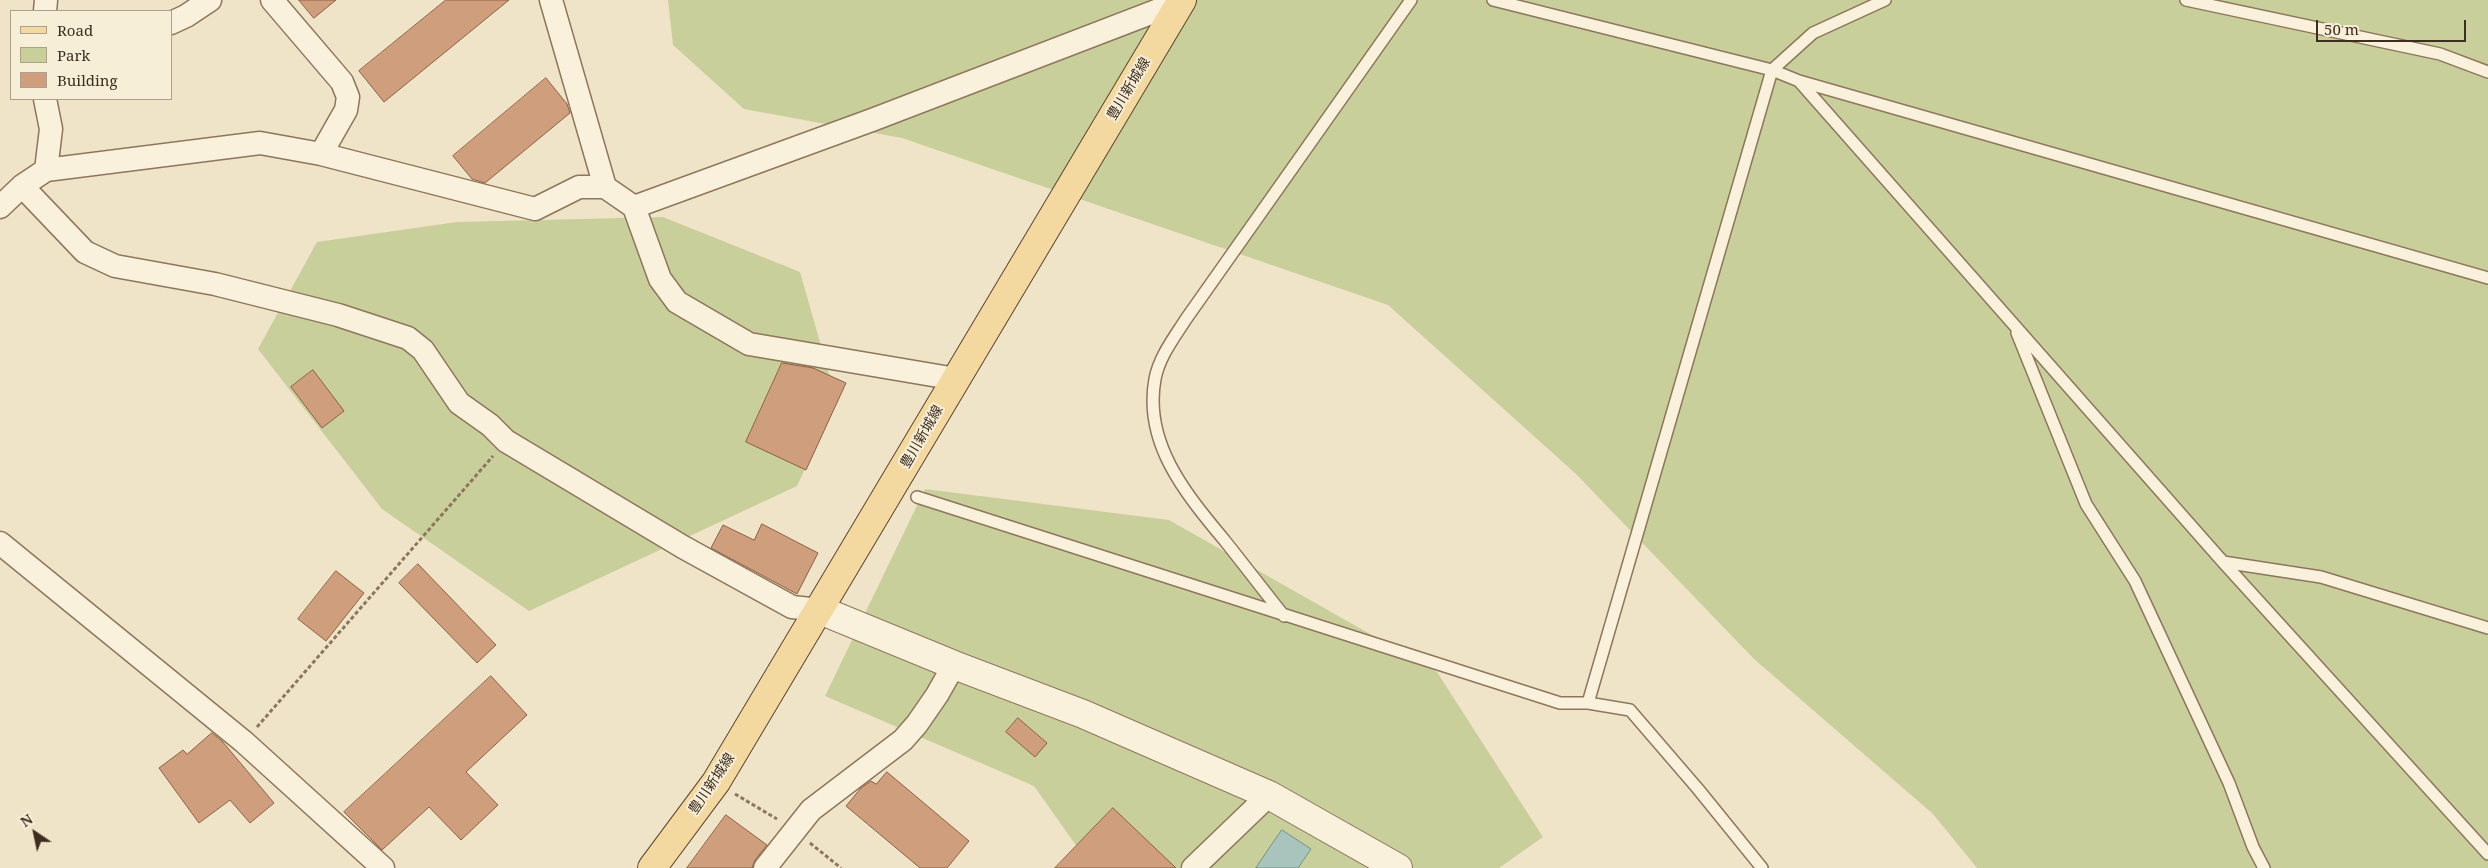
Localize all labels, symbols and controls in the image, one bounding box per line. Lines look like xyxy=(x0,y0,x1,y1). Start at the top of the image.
legend xyxy=(10,10,172,100)
scale bar xyxy=(2318,10,2468,42)
text: 50 m xyxy=(2324,19,2359,39)
text: Road xyxy=(57,20,93,40)
text: Park xyxy=(57,45,90,65)
street label: 豊川新城線 xyxy=(1104,55,1154,123)
text: Building xyxy=(57,70,118,90)
street label: 豊川新城線 xyxy=(897,402,947,472)
street label: 豊川新城線 xyxy=(685,750,739,818)
north arrow xyxy=(10,808,60,858)
text: N xyxy=(16,809,36,831)

